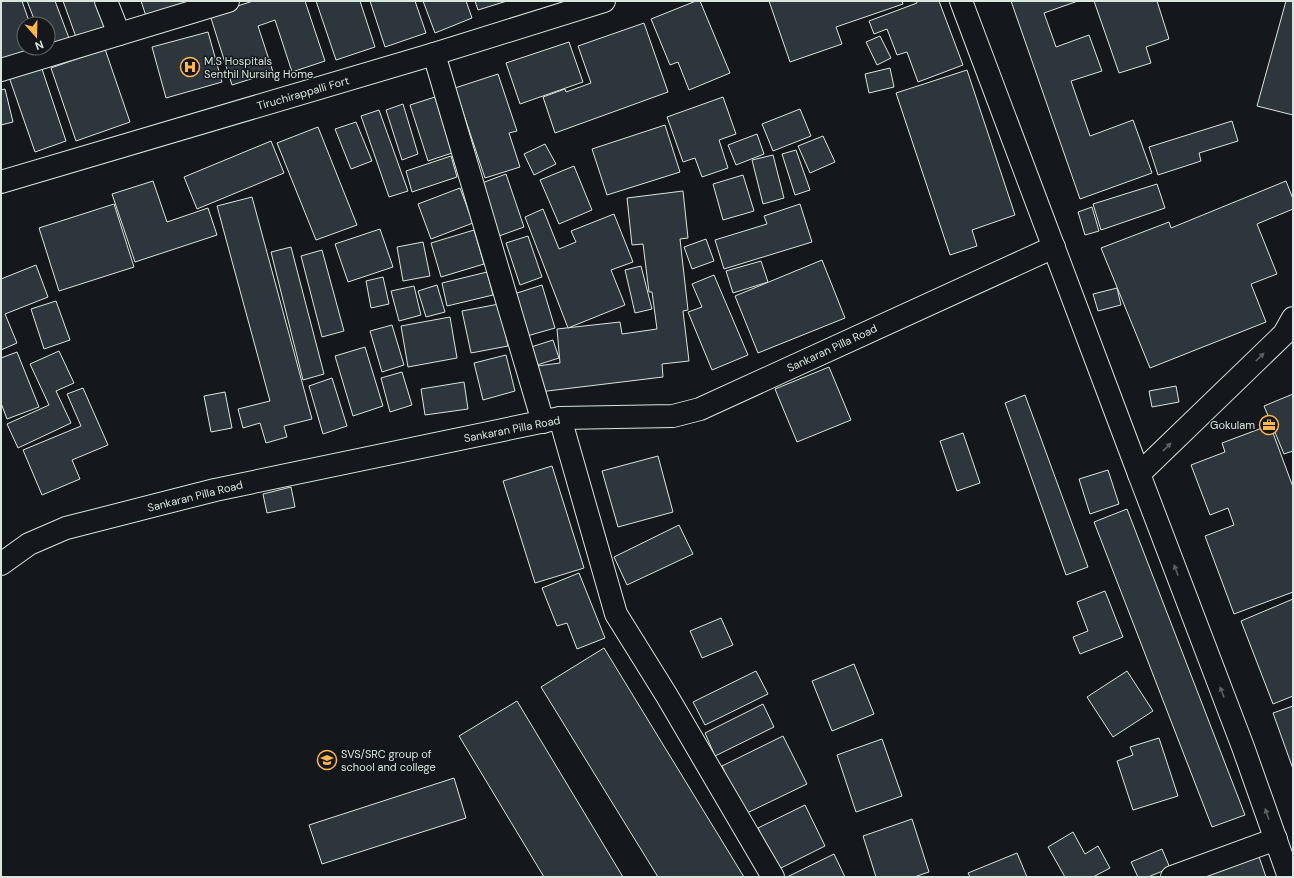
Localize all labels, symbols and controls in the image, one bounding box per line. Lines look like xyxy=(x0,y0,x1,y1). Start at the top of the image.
north arrow xyxy=(16,16,56,56)
text: N xyxy=(33,37,46,53)
place label: M.S Hospitals Senthil Nursing Home xyxy=(204,54,313,81)
hospital icon: M.S Hospitals Senthil Nursing Home xyxy=(179,56,201,78)
street label: Tiruchirappalli Fort xyxy=(255,73,351,113)
street label: Sankaran Pilla Road xyxy=(785,321,879,375)
one-way arrow xyxy=(1255,352,1265,361)
street label: Sankaran Pilla Road xyxy=(463,413,561,445)
office icon: Gokulam xyxy=(1258,414,1280,436)
place label: Gokulam xyxy=(1210,418,1255,432)
one-way arrow xyxy=(1162,442,1172,452)
street label: Sankaran Pilla Road xyxy=(146,477,244,515)
one-way arrow xyxy=(1172,564,1178,576)
one-way arrow xyxy=(1218,685,1224,697)
place label: SVS/SRC group of school and college xyxy=(341,747,436,774)
school or university icon: SVS/SRC group of school and college xyxy=(316,749,338,771)
one-way arrow xyxy=(1263,807,1269,819)

